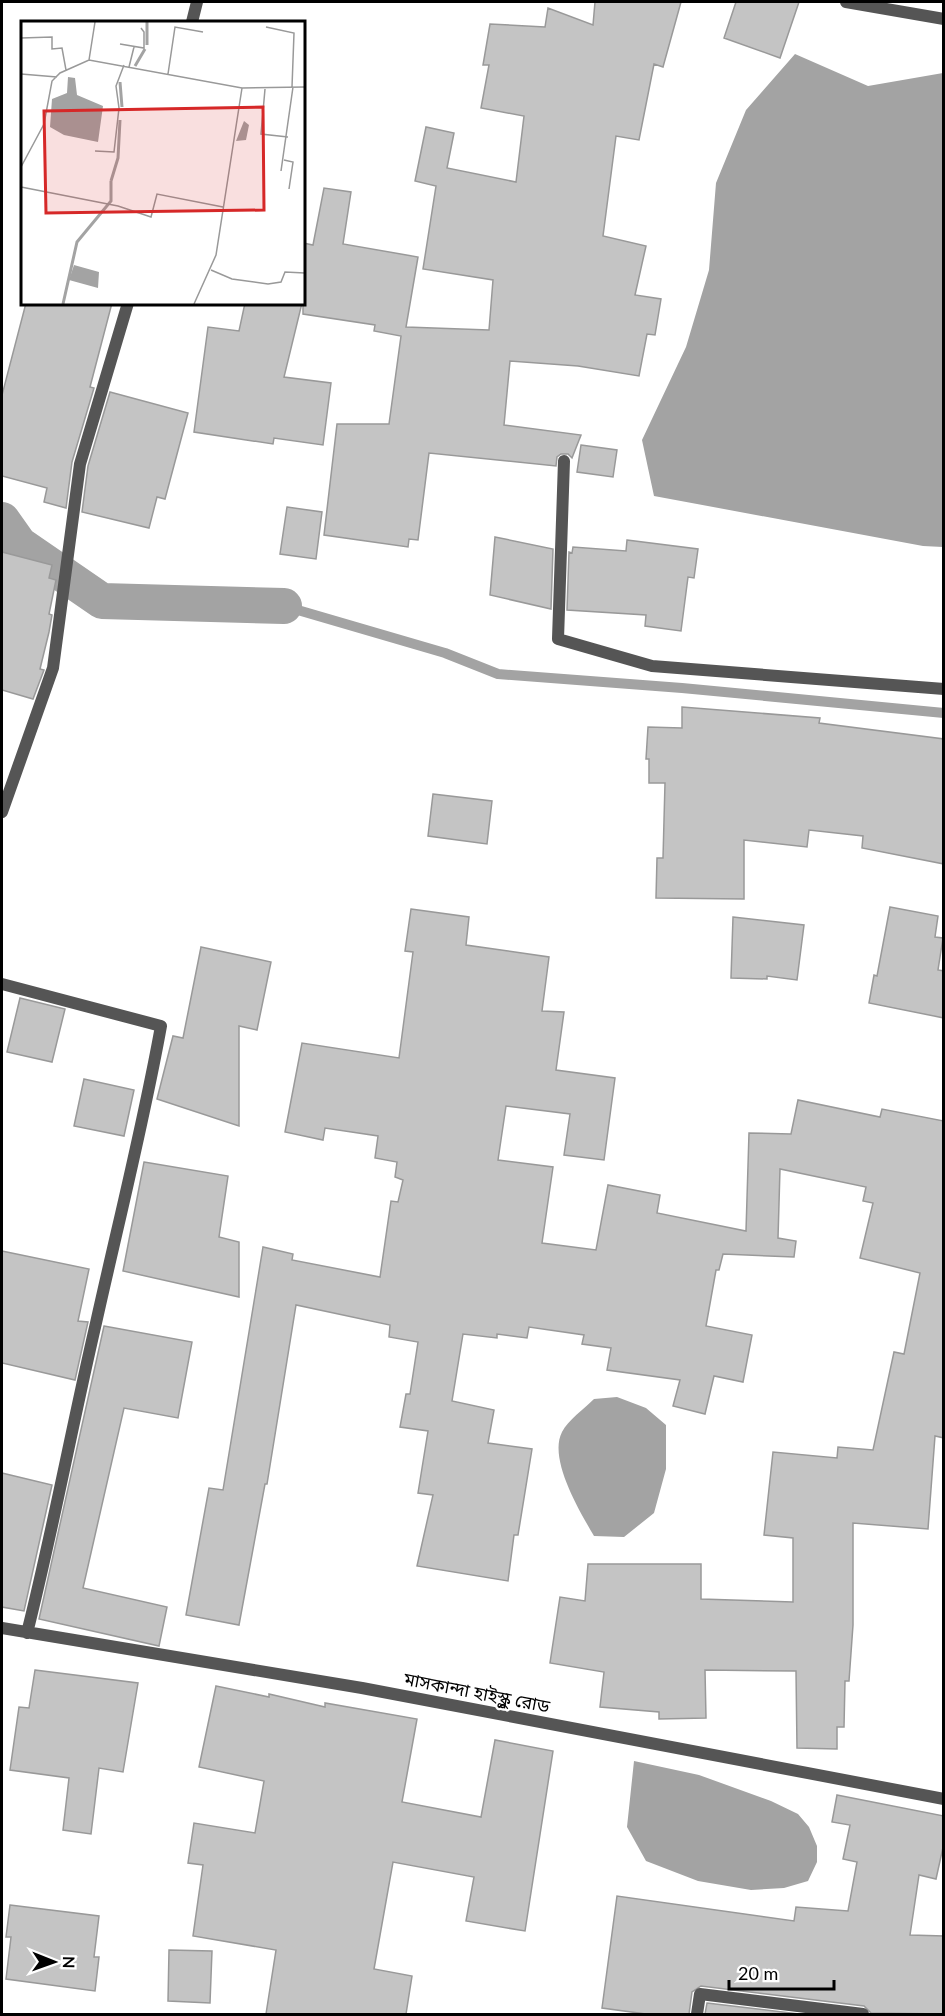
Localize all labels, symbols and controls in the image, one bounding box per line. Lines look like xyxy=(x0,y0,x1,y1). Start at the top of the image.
inset map xyxy=(21,21,304,304)
street label: মাসকান্দা হাইস্কুল রোড xyxy=(401,1667,552,1719)
north arrow xyxy=(24,1932,84,1992)
scale bar xyxy=(729,1953,834,1991)
text: N xyxy=(60,1956,79,1969)
text: 20 m xyxy=(738,1962,778,1984)

